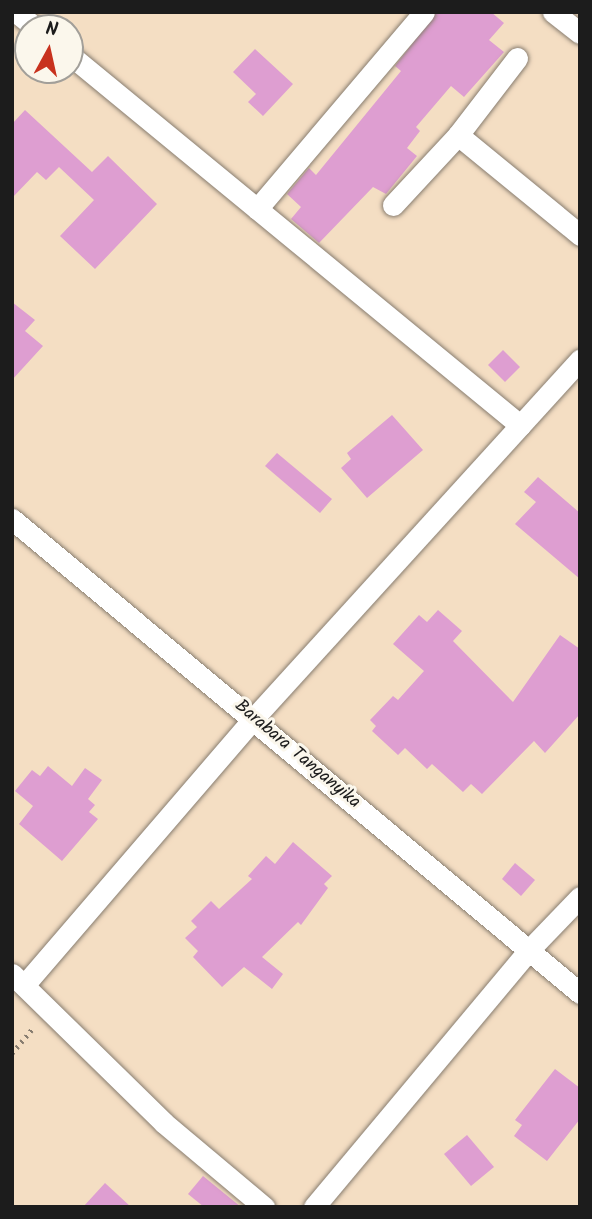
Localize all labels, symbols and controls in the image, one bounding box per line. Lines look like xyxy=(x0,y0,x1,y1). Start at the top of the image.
north arrow xyxy=(14,14,84,84)
text: N xyxy=(44,14,60,46)
street label: Barabara Tanganyika xyxy=(230,696,364,814)

